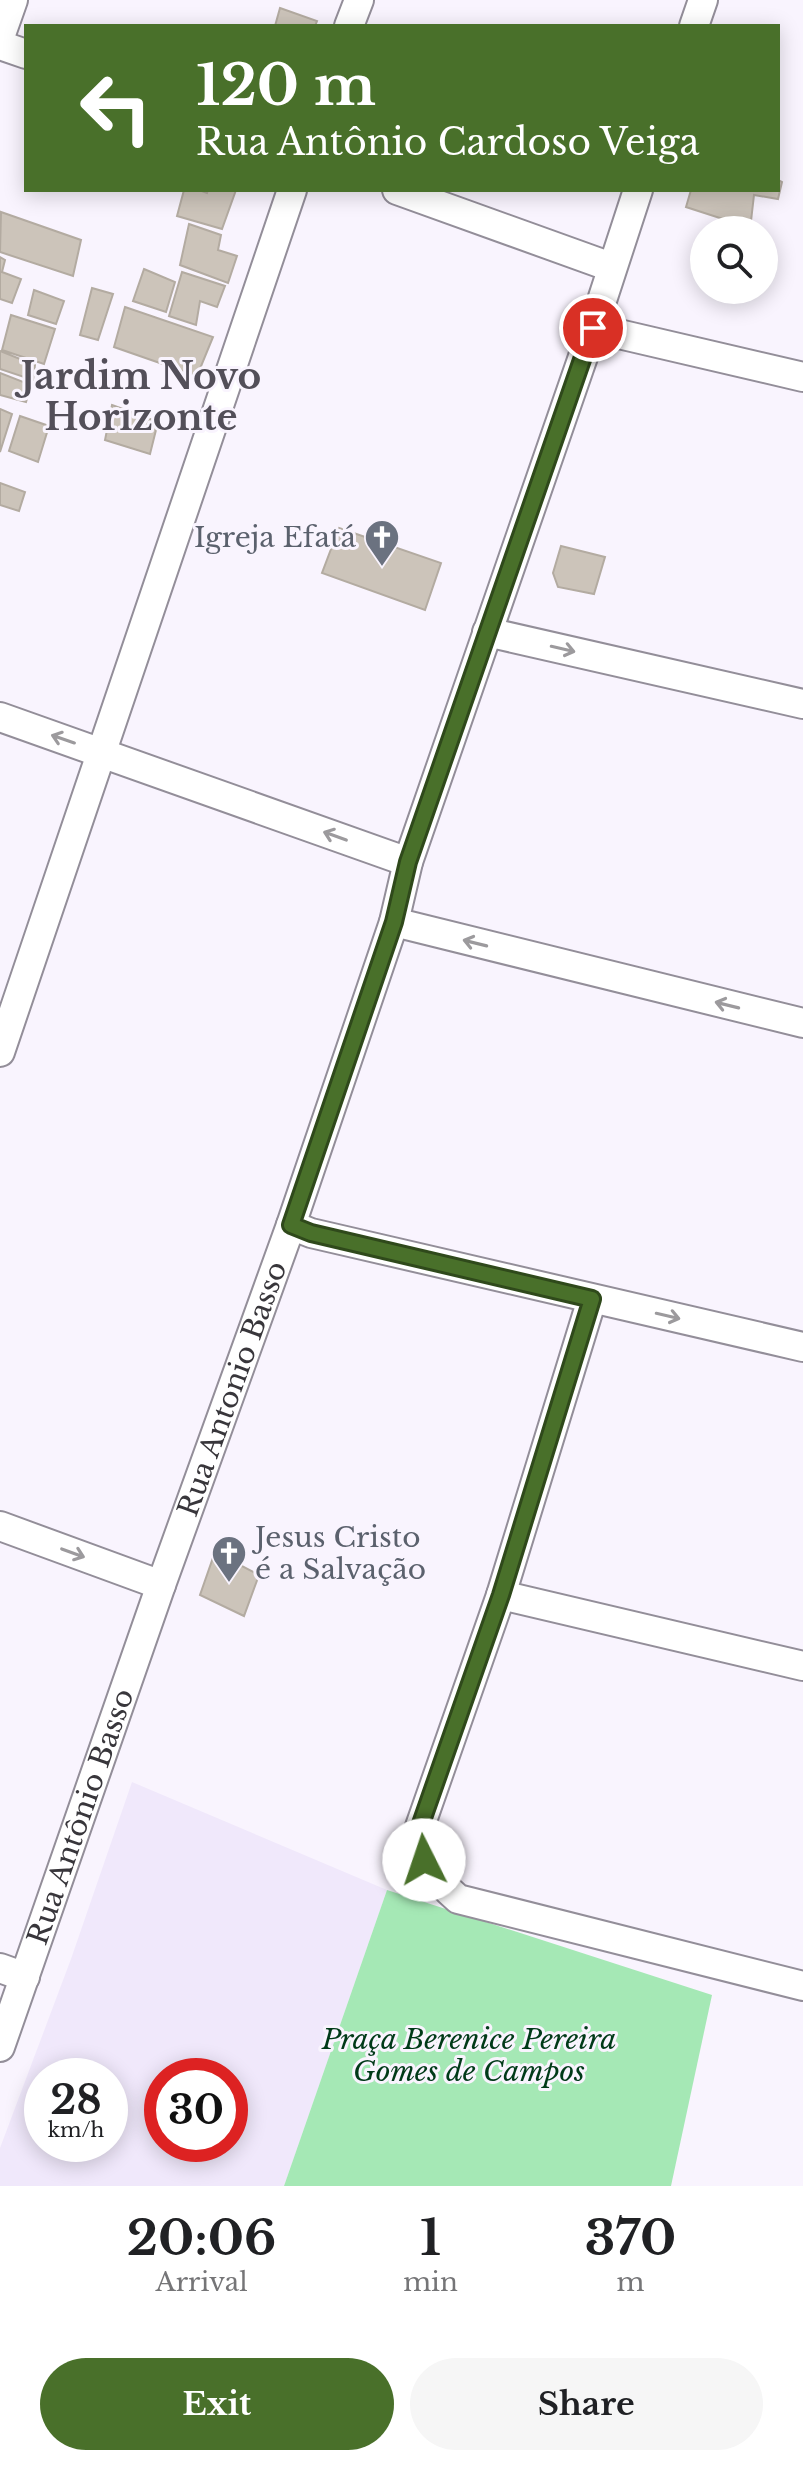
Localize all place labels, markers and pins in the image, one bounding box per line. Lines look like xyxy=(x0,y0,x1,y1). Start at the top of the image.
pin xyxy=(559,294,627,362)
church icon: Igreja Efatá xyxy=(363,518,401,568)
place label: Igreja Efatá xyxy=(194,520,356,555)
place label: Jesus Cristo é a Salvação xyxy=(251,1520,426,1587)
church icon: Jesus Cristo é a Salvação xyxy=(210,1534,248,1584)

